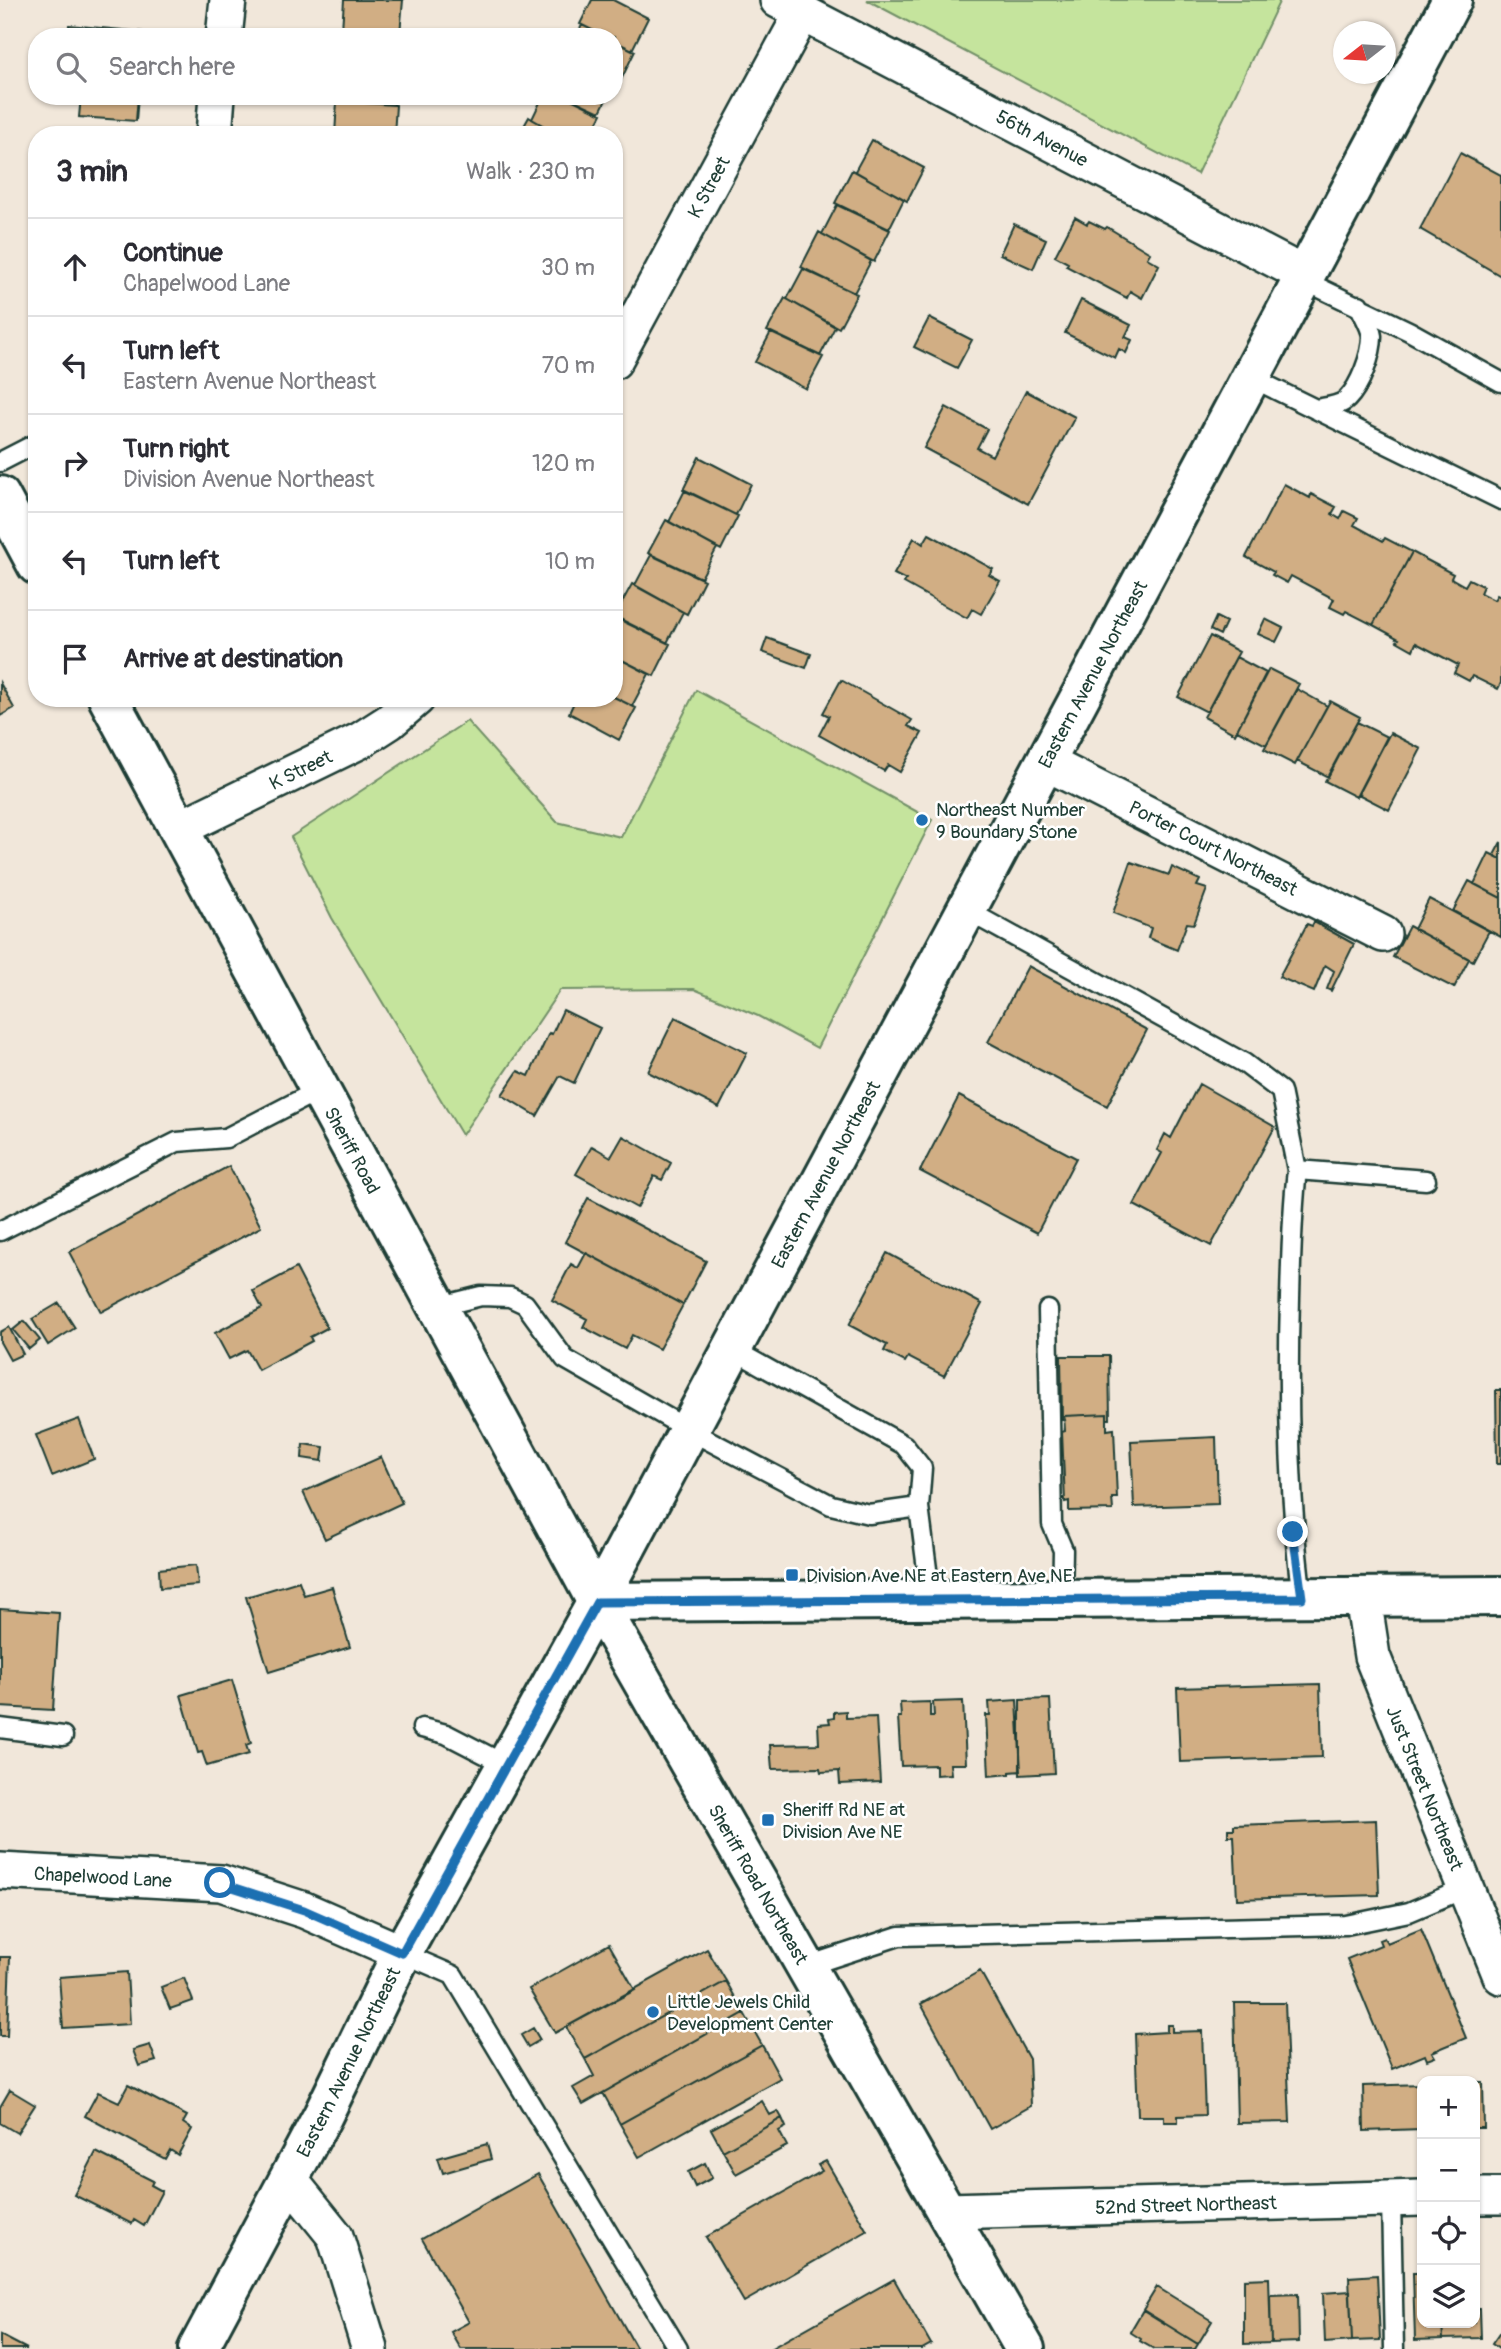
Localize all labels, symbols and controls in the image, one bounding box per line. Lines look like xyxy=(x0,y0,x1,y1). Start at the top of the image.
north arrow xyxy=(1333,21,1396,84)
search box xyxy=(28,28,623,105)
icon: search xyxy=(52,48,90,86)
text: Search here xyxy=(108,51,235,83)
street label: 56th Avenue xyxy=(992,105,1092,173)
street label: K Street xyxy=(683,152,736,223)
text: 3 min xyxy=(56,153,128,190)
text: Walk · 230 m xyxy=(466,157,595,186)
text: Continue xyxy=(123,237,223,269)
icon: ahead xyxy=(56,248,94,286)
text: 30 m xyxy=(541,253,595,282)
text: Chapelwood Lane xyxy=(123,269,290,298)
text: Turn left xyxy=(123,335,219,367)
icon: left xyxy=(56,346,94,384)
text: 70 m xyxy=(542,351,595,380)
text: Eastern Avenue Northeast xyxy=(123,367,376,396)
text: Turn right xyxy=(123,433,229,465)
icon: right xyxy=(56,444,94,482)
text: 120 m xyxy=(532,449,595,478)
text: Division Avenue Northeast xyxy=(123,465,375,494)
icon: left xyxy=(56,542,94,580)
text: Turn left xyxy=(123,545,219,577)
text: 10 m xyxy=(545,547,595,576)
street label: Eastern Avenue Northeast xyxy=(1033,576,1153,772)
icon: arrive xyxy=(56,640,94,678)
text: Arrive at destination xyxy=(123,643,343,675)
street label: K Street xyxy=(265,745,336,796)
street label: Porter Court Northeast xyxy=(1124,796,1302,902)
place label: Northeast Number 9 Boundary Stone xyxy=(936,798,1085,844)
marker: Northeast Number 9 Boundary Stone xyxy=(914,812,930,828)
street label: Eastern Avenue Northeast xyxy=(766,1076,886,1273)
street label: Sheriff Road xyxy=(318,1103,385,1198)
route end xyxy=(1277,1516,1308,1547)
place label: Division Ave NE at Eastern Ave NE xyxy=(806,1564,1073,1588)
marker: Division Ave NE at Eastern Ave NE xyxy=(784,1567,800,1583)
street label: Just Street Northeast xyxy=(1380,1702,1468,1875)
place label: Sheriff Rd NE at Division Ave NE xyxy=(782,1798,906,1844)
street label: Sheriff Road Northeast xyxy=(703,1800,813,1969)
marker: Sheriff Rd NE at Division Ave NE xyxy=(760,1812,776,1828)
street label: Chapelwood Lane xyxy=(33,1862,173,1893)
route start xyxy=(204,1867,235,1898)
street label: Eastern Avenue Northeast xyxy=(292,1963,406,2162)
place label: Little Jewels Child Development Center xyxy=(667,1990,834,2036)
marker: Little Jewels Child Development Center xyxy=(645,2004,661,2020)
map controls xyxy=(1417,2076,1480,2328)
button: + xyxy=(1417,2076,1480,2139)
button: − xyxy=(1417,2139,1480,2202)
street label: 52nd Street Northeast xyxy=(1095,2191,1277,2220)
button: locate xyxy=(1417,2202,1480,2265)
button: layers xyxy=(1417,2265,1480,2328)

